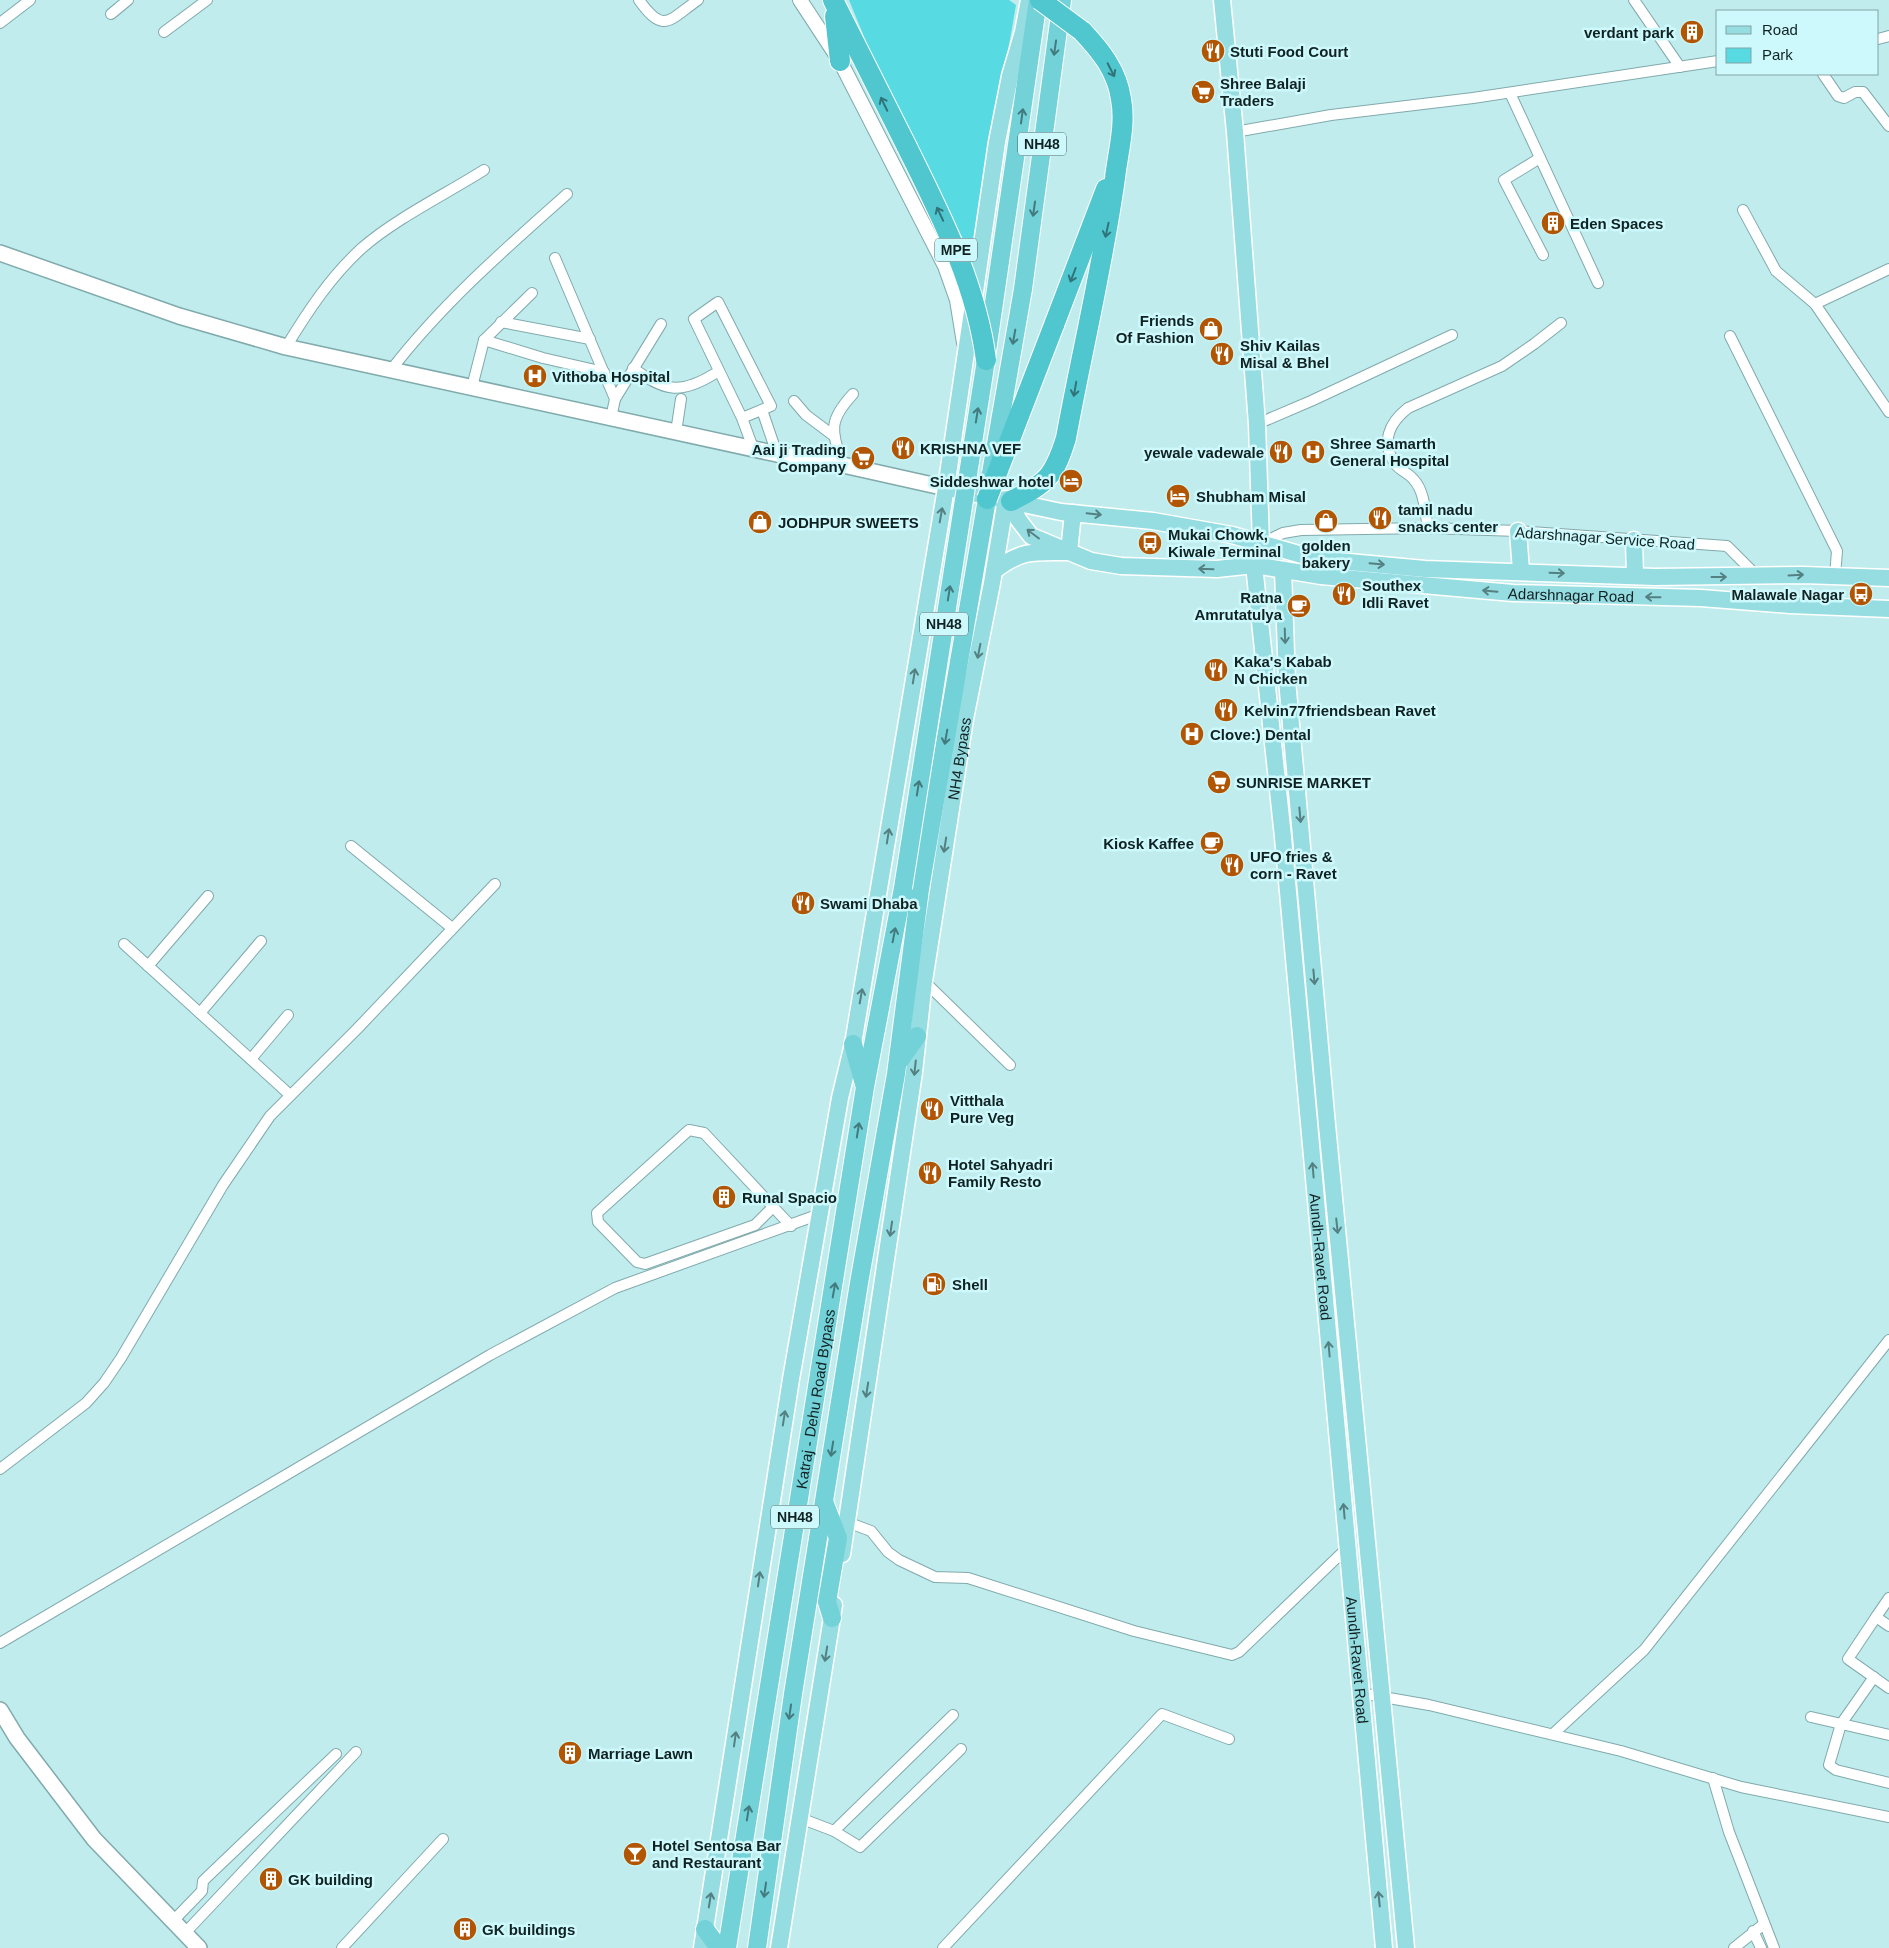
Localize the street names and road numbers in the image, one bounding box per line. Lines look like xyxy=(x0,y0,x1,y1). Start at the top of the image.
road number: NH48 xyxy=(1018,132,1066,156)
road number: MPE xyxy=(935,238,977,262)
street label: Adarshnagar Service Road xyxy=(1515,523,1695,553)
street label: Adarshnagar Road xyxy=(1507,584,1634,605)
road number: NH48 xyxy=(920,612,968,636)
street label: NH4 Bypass xyxy=(944,716,974,801)
street label: Aundh-Ravet Road xyxy=(1307,1192,1335,1321)
street label: Katraj - Dehu Road Bypass xyxy=(792,1308,838,1490)
road number: NH48 xyxy=(771,1505,819,1528)
street label: Aundh-Ravet Road xyxy=(1344,1596,1372,1724)

